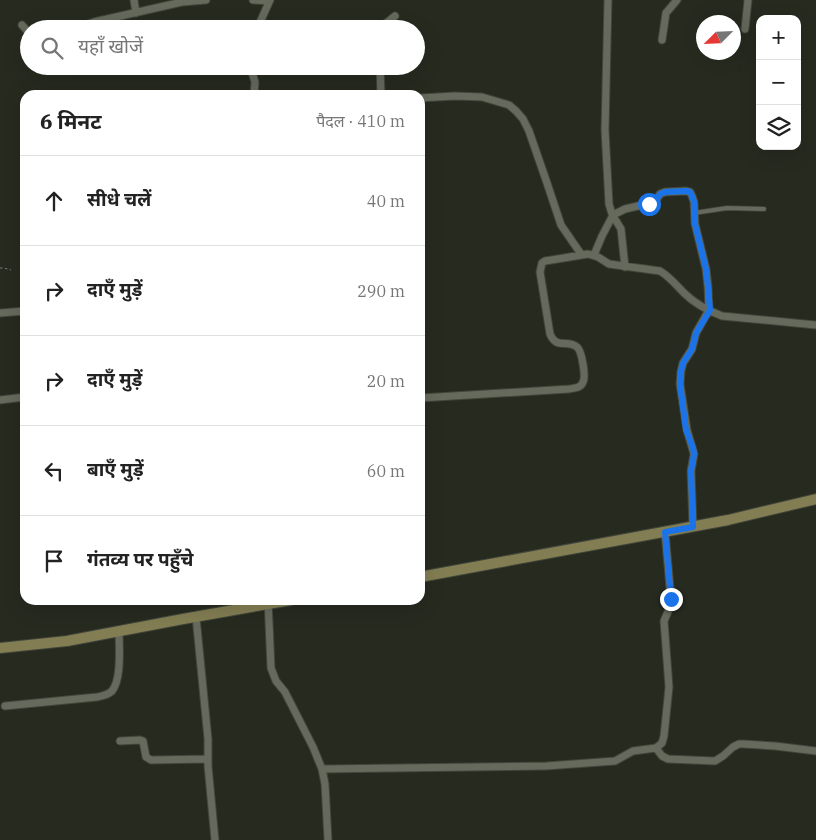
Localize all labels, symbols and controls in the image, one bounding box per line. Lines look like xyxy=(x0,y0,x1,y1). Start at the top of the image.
north arrow xyxy=(696,15,741,60)
map controls xyxy=(756,15,801,150)
button: + xyxy=(756,15,801,60)
search box xyxy=(20,20,425,75)
icon: search xyxy=(38,34,66,62)
text: यहाँ खोजें xyxy=(78,34,143,58)
button: − xyxy=(756,60,801,105)
button: layers xyxy=(756,105,801,150)
text: 6 मिनट xyxy=(40,107,102,135)
text: पैदल · 410 m xyxy=(316,111,405,131)
icon: ahead xyxy=(40,187,68,215)
text: सीधे चलें xyxy=(87,187,151,211)
text: 40 m xyxy=(367,191,405,211)
route start xyxy=(638,193,661,216)
icon: right xyxy=(40,277,68,305)
text: दाएँ मुड़ें xyxy=(87,277,142,301)
text: 290 m xyxy=(357,281,405,301)
icon: right xyxy=(40,367,68,395)
text: दाएँ मुड़ें xyxy=(87,367,142,391)
text: 20 m xyxy=(367,371,405,391)
icon: left xyxy=(40,457,68,485)
text: बाएँ मुड़ें xyxy=(87,457,144,481)
text: 60 m xyxy=(367,461,405,481)
icon: arrive xyxy=(40,547,68,575)
text: गंतव्य पर पहुँचे xyxy=(87,547,194,571)
route end xyxy=(660,588,683,611)

